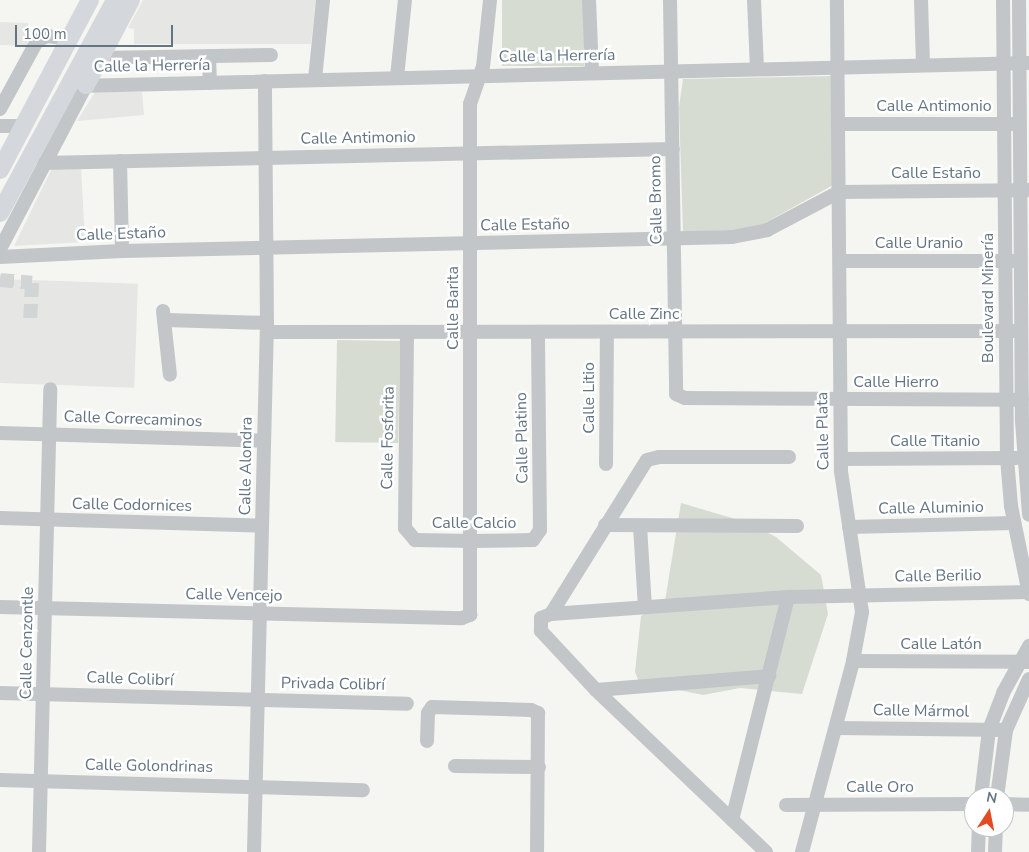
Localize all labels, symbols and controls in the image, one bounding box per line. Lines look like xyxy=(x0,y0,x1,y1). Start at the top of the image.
scale bar xyxy=(18,15,175,47)
text: 100 m xyxy=(23,24,67,44)
street label: Calle la Herrería xyxy=(498,45,616,67)
street label: Calle la Herrería xyxy=(93,55,211,77)
street label: Calle Antimonio xyxy=(876,96,992,116)
street label: Calle Antimonio xyxy=(300,127,416,149)
street label: Calle Bromo xyxy=(646,155,666,245)
street label: Calle Estaño xyxy=(891,163,981,183)
street label: Calle Estaño xyxy=(480,215,570,235)
street label: Calle Estaño xyxy=(76,223,166,245)
street label: Calle Uranio xyxy=(875,233,963,253)
street label: Boulevard Minería xyxy=(978,233,998,363)
street label: Calle Barita xyxy=(443,266,463,350)
street label: Calle Zinc xyxy=(609,304,679,324)
street label: Calle Litio xyxy=(579,362,599,434)
street label: Calle Hierro xyxy=(853,372,939,392)
street label: Calle Fosforita xyxy=(377,386,399,490)
street label: Calle Platino xyxy=(512,392,532,484)
street label: Calle Plata xyxy=(813,392,833,470)
street label: Calle Correcaminos xyxy=(63,407,203,431)
street label: Calle Alondra xyxy=(236,416,256,516)
street label: Calle Titanio xyxy=(890,431,980,451)
street label: Calle Codornices xyxy=(72,494,192,516)
street label: Calle Aluminio xyxy=(878,497,984,519)
street label: Calle Calcio xyxy=(432,513,516,533)
street label: Calle Berilio xyxy=(894,566,982,586)
street label: Calle Vencejo xyxy=(185,585,283,605)
street label: Calle Cenzontle xyxy=(16,586,38,700)
street label: Calle Latón xyxy=(900,634,982,654)
street label: Calle Colibrí xyxy=(86,668,174,690)
street label: Privada Colibrí xyxy=(281,673,385,695)
street label: Calle Mármol xyxy=(873,701,969,721)
street label: Calle Golondrinas xyxy=(85,755,213,777)
street label: Calle Oro xyxy=(846,777,914,797)
north arrow xyxy=(964,787,1014,837)
text: N xyxy=(985,787,999,808)

